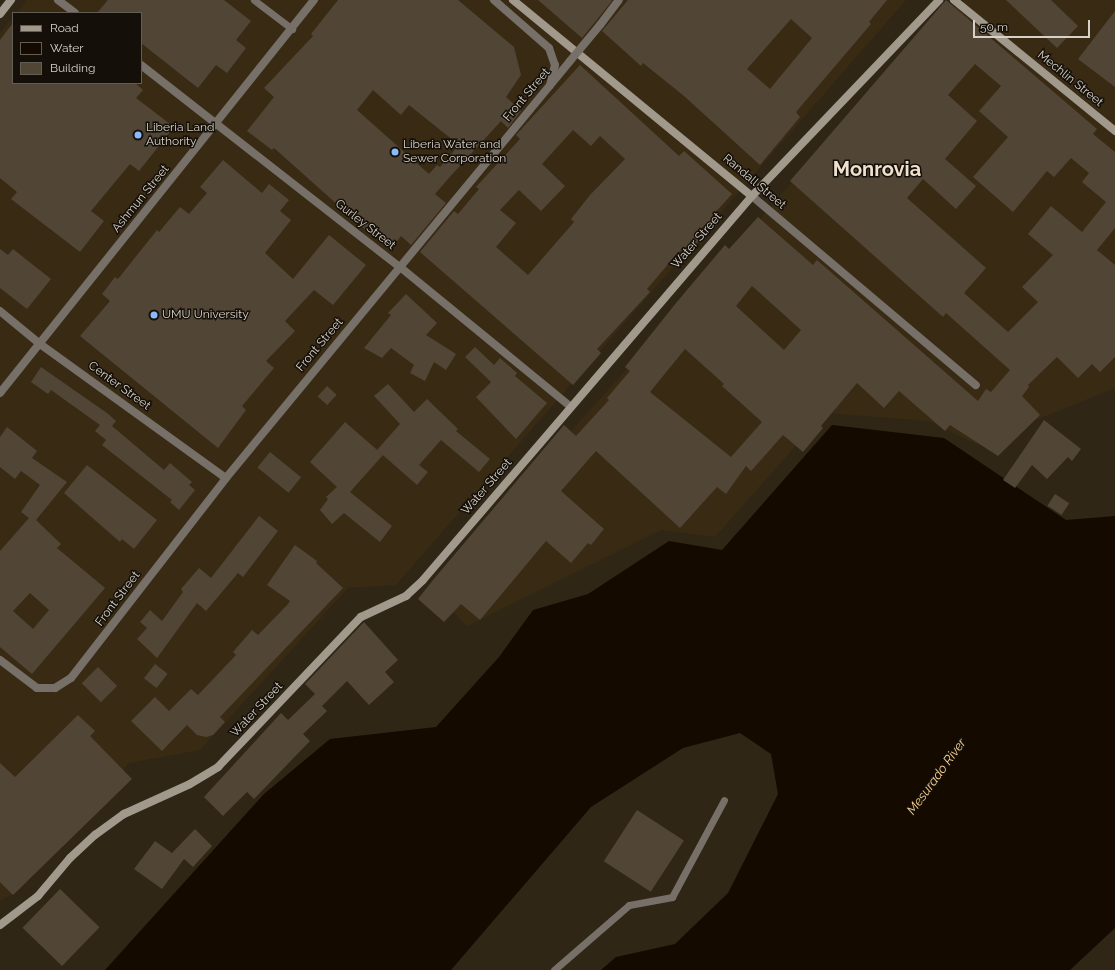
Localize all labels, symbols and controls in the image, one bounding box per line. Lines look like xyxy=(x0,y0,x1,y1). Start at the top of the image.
legend xyxy=(12,12,142,84)
scale bar xyxy=(975,12,1092,38)
text: 50 m xyxy=(980,20,1008,34)
text: Road xyxy=(50,21,79,35)
text: Water xyxy=(50,41,84,55)
street label: Mechlin Street xyxy=(1034,48,1106,110)
text: Building xyxy=(50,61,96,75)
street label: Front Street xyxy=(501,65,553,125)
place label: Liberia Land Authority xyxy=(146,121,214,149)
marker: Liberia Land Authority xyxy=(133,130,143,140)
place label: Liberia Water and Sewer Corporation xyxy=(403,138,507,166)
marker: Liberia Water and Sewer Corporation xyxy=(390,147,400,157)
street label: Randall Street xyxy=(719,151,789,213)
district label: Monrovia xyxy=(833,157,921,181)
street label: Ashmun Street xyxy=(110,162,172,236)
street label: Gurley Street xyxy=(332,197,398,253)
street label: Water Street xyxy=(669,210,725,272)
place label: UMU University xyxy=(162,308,249,322)
marker: UMU University xyxy=(149,310,159,320)
street label: Front Street xyxy=(294,315,346,375)
street label: Center Street xyxy=(85,359,153,413)
street label: Water Street xyxy=(459,456,515,518)
street label: Front Street xyxy=(93,569,143,629)
street label: Water Street xyxy=(228,680,286,740)
water label: Mesurado River xyxy=(904,736,970,818)

